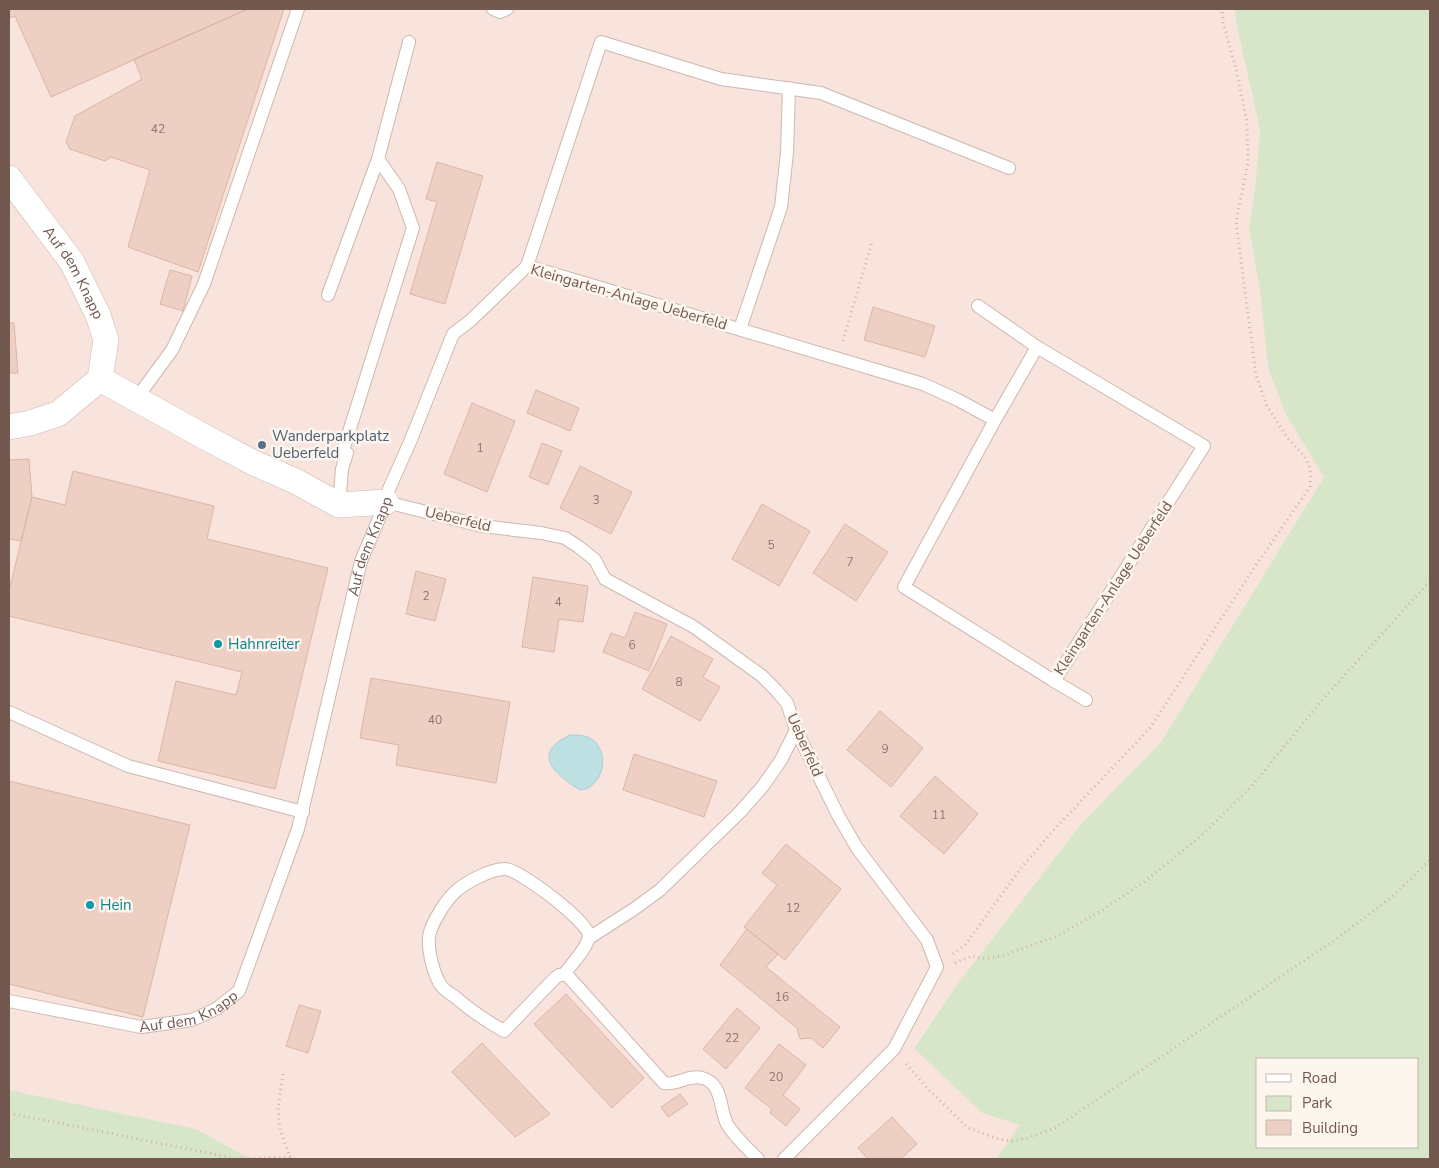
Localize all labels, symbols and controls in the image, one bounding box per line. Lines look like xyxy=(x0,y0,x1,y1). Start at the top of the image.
house number: 42 xyxy=(151,121,165,137)
street label: Auf dem Knapp xyxy=(38,222,109,323)
street label: Kleingarten-Anlage Ueberfeld xyxy=(528,259,730,335)
place label: Wanderparkplatz Ueberfeld xyxy=(272,426,389,463)
marker: Wanderparkplatz Ueberfeld xyxy=(256,439,268,451)
house number: 1 xyxy=(476,440,484,456)
house number: 3 xyxy=(592,492,600,508)
street label: Auf dem Knapp xyxy=(343,495,397,598)
street label: Kleingarten-Anlage Ueberfeld xyxy=(1049,497,1177,679)
street label: Ueberfeld xyxy=(423,502,493,536)
house number: 5 xyxy=(767,537,775,553)
house number: 7 xyxy=(846,554,854,570)
house number: 2 xyxy=(422,588,430,604)
house number: 4 xyxy=(554,594,562,610)
place label: Hahnreiter xyxy=(228,634,300,654)
house number: 6 xyxy=(628,637,636,653)
marker: Hahnreiter xyxy=(212,638,224,650)
house number: 8 xyxy=(675,674,683,690)
street label: Ueberfeld xyxy=(782,710,828,780)
house number: 40 xyxy=(428,712,442,728)
house number: 9 xyxy=(881,741,889,757)
house number: 11 xyxy=(932,807,946,823)
place label: Hein xyxy=(100,895,131,915)
marker: Hein xyxy=(84,899,96,911)
house number: 12 xyxy=(786,900,800,916)
street label: Auf dem Knapp xyxy=(138,986,242,1037)
house number: 16 xyxy=(775,989,789,1005)
house number: 22 xyxy=(725,1030,739,1046)
legend xyxy=(1256,1058,1419,1148)
text: Road xyxy=(1302,1068,1337,1088)
house number: 20 xyxy=(769,1069,783,1085)
text: Park xyxy=(1302,1093,1332,1113)
text: Building xyxy=(1302,1118,1358,1138)

